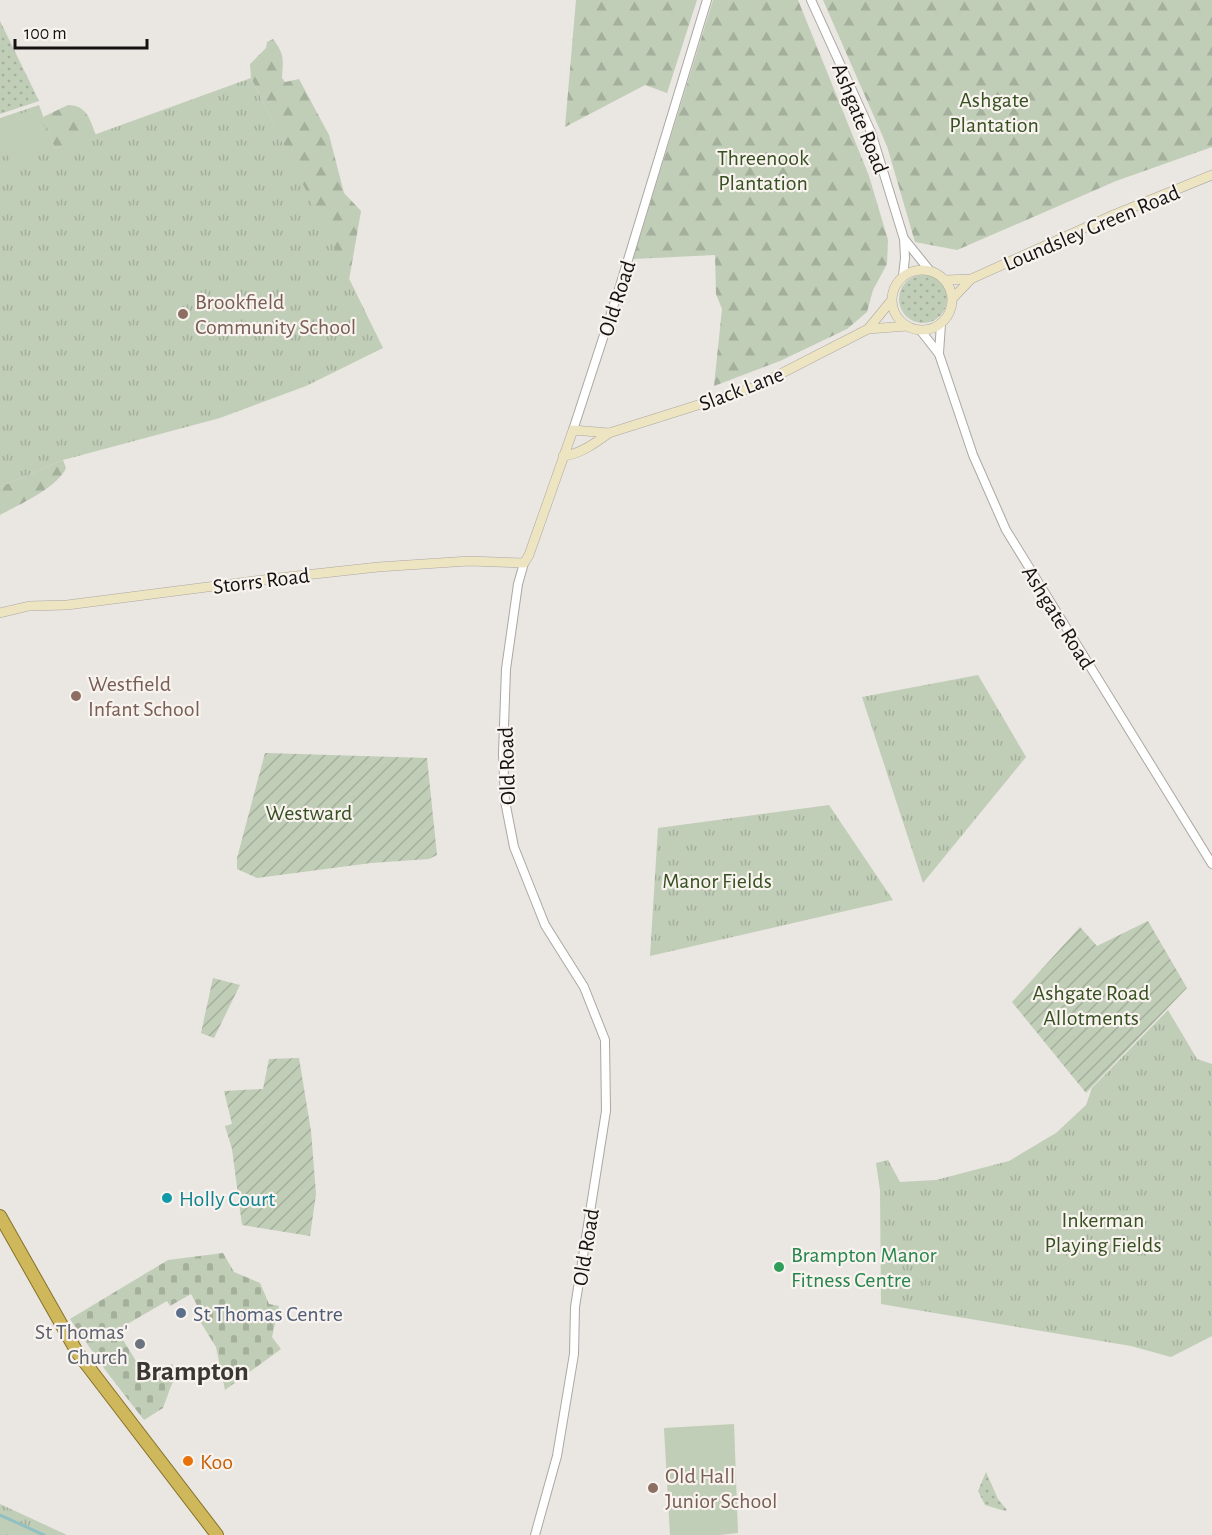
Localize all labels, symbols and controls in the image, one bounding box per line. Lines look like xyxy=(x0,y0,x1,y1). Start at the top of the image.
scale bar xyxy=(15,12,147,50)
text: 100 m xyxy=(24,25,67,43)
street label: Ashgate Road xyxy=(828,60,892,177)
park label: Ashgate Plantation xyxy=(949,89,1039,136)
park label: Threenook Plantation xyxy=(717,147,809,194)
street label: Loundsley Green Road xyxy=(1000,181,1183,275)
street label: Old Road xyxy=(594,258,639,339)
place label: Brookfield Community School xyxy=(195,291,356,338)
marker: Brookfield Community School xyxy=(176,307,190,321)
street label: Slack Lane xyxy=(696,363,787,415)
street label: Ashgate Road xyxy=(1018,562,1099,673)
street label: Storrs Road xyxy=(211,564,311,598)
place label: Westfield Infant School xyxy=(88,673,200,720)
marker: Westfield Infant School xyxy=(69,689,83,703)
street label: Old Road xyxy=(495,727,519,805)
park label: Westward xyxy=(266,802,352,824)
park label: Manor Fields xyxy=(662,870,772,892)
park label: Ashgate Road Allotments xyxy=(1032,982,1150,1029)
place label: Holly Court xyxy=(179,1188,275,1210)
marker: Holly Court xyxy=(160,1191,174,1205)
street label: Old Road xyxy=(569,1207,603,1287)
park label: Inkerman Playing Fields xyxy=(1044,1209,1162,1256)
place label: Brampton Manor Fitness Centre xyxy=(791,1244,937,1291)
marker: Brampton Manor Fitness Centre xyxy=(772,1260,786,1274)
place label: St Thomas Centre xyxy=(193,1303,343,1325)
marker: St Thomas Centre xyxy=(174,1306,188,1320)
place label: St Thomas' Church xyxy=(35,1321,128,1368)
marker: St Thomas' Church xyxy=(133,1337,147,1351)
district label: Brampton xyxy=(135,1358,249,1386)
place label: Koo xyxy=(200,1451,233,1473)
marker: Koo xyxy=(181,1454,195,1468)
place label: Old Hall Junior School xyxy=(665,1465,778,1512)
marker: Old Hall Junior School xyxy=(646,1481,660,1495)

